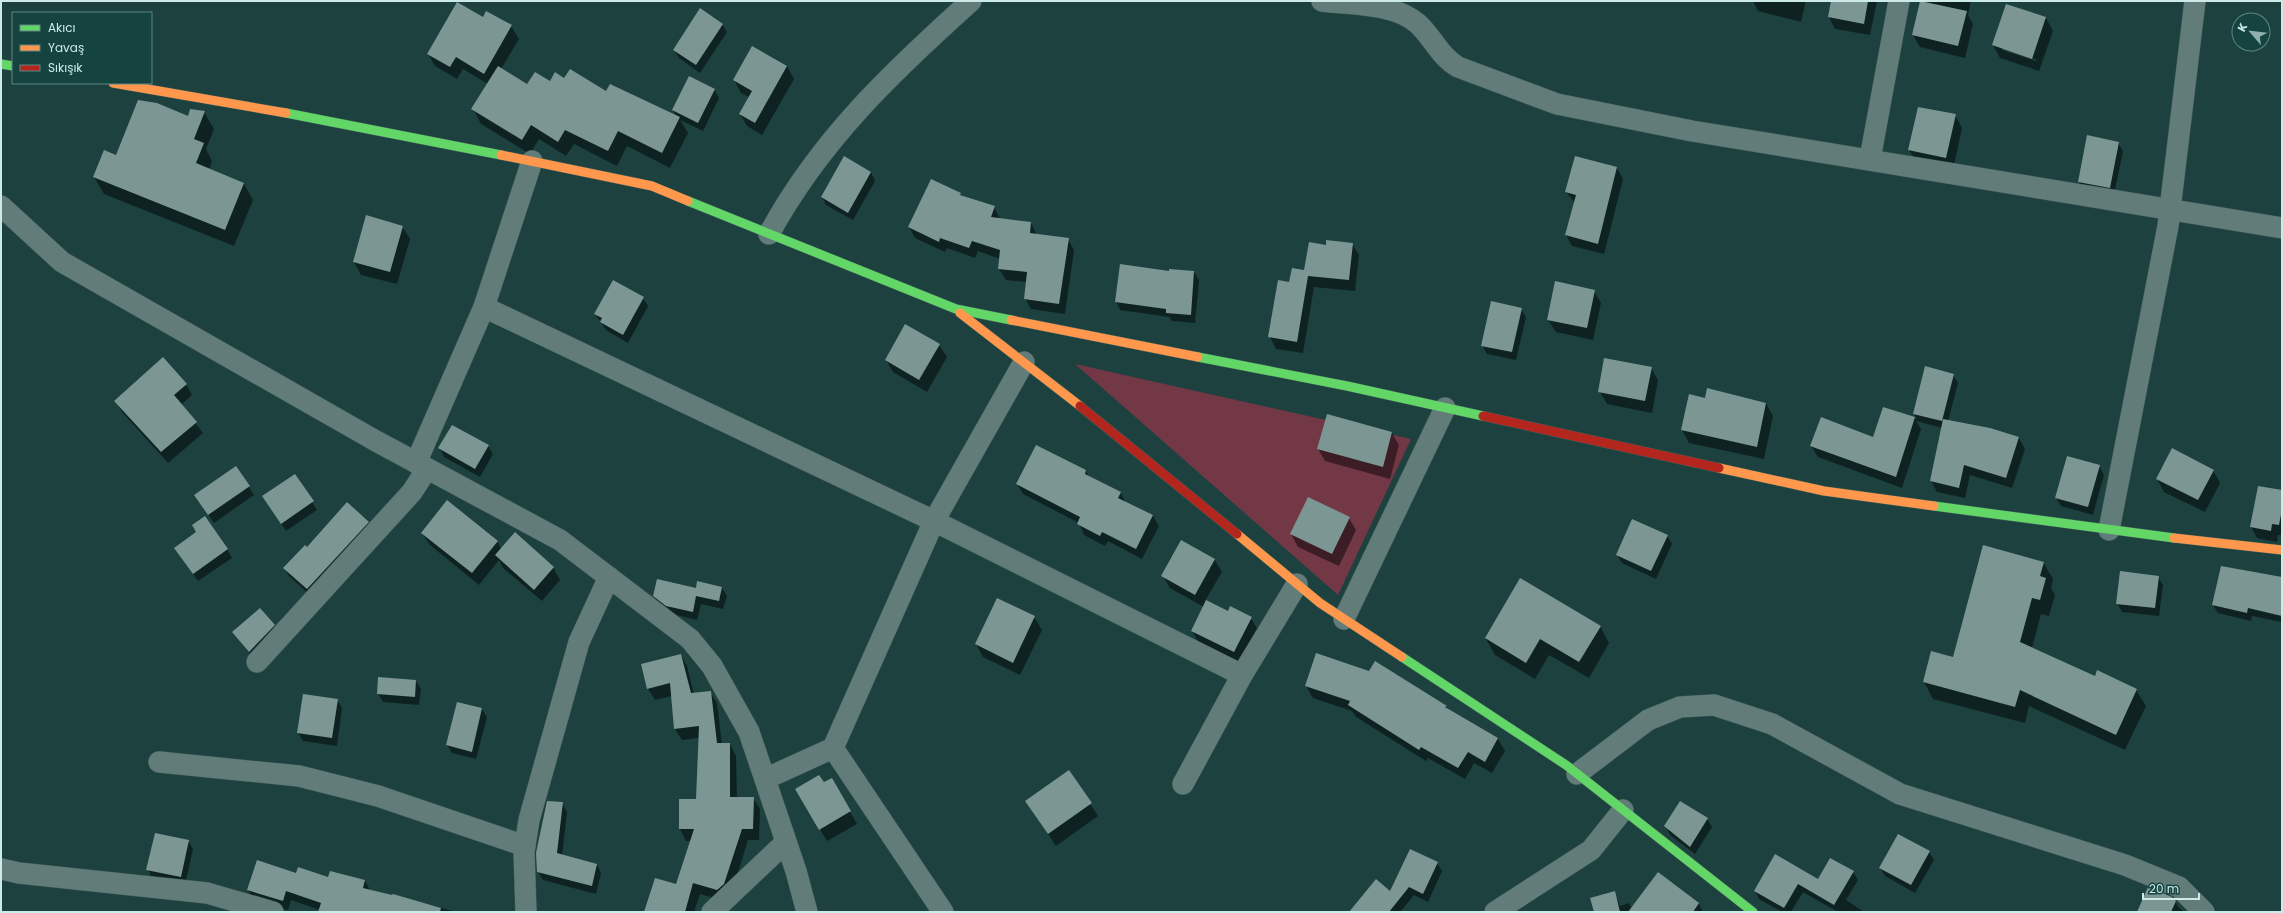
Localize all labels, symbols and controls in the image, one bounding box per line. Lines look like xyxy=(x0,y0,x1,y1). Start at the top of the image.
legend xyxy=(12,12,152,84)
north arrow xyxy=(2231,12,2271,52)
text: Akıcı xyxy=(48,19,76,36)
text: K xyxy=(2233,20,2251,34)
text: Yavaş xyxy=(48,39,84,56)
text: Sıkışık xyxy=(48,59,83,76)
scale bar xyxy=(2143,875,2199,901)
text: 20 m xyxy=(2149,880,2179,897)

